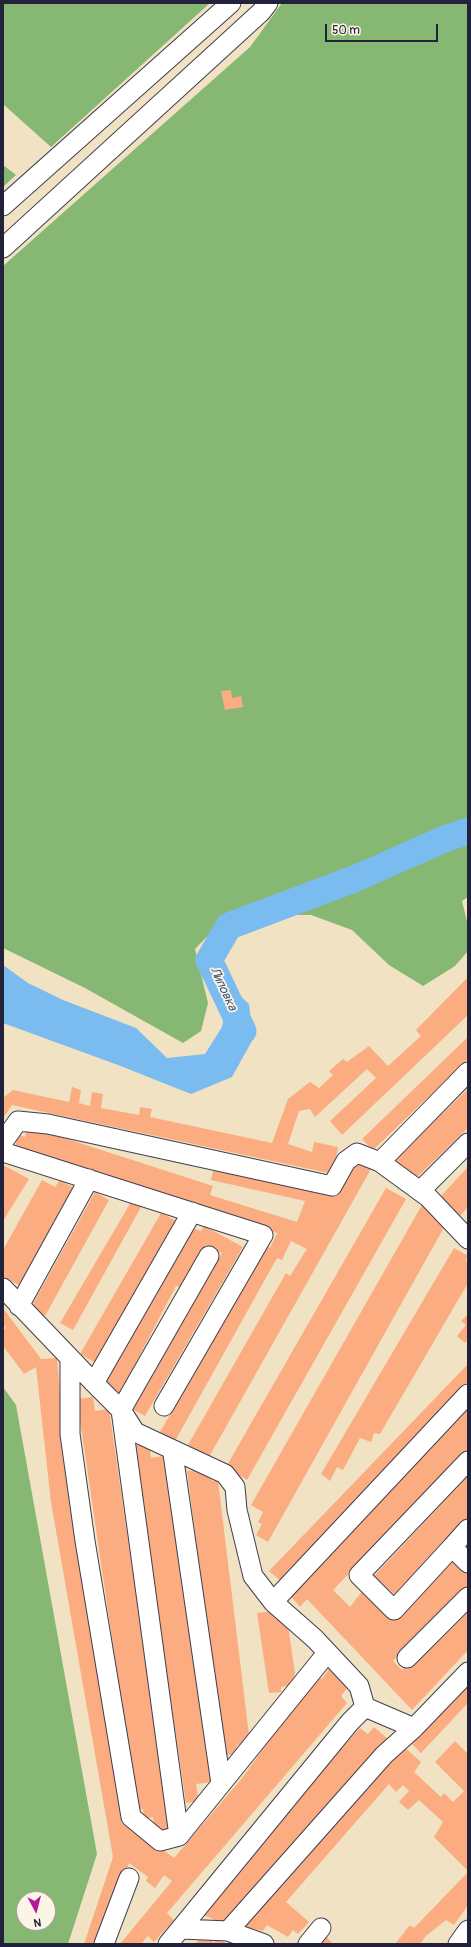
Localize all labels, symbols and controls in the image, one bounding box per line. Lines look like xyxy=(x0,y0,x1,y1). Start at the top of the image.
scale bar xyxy=(327,16,440,42)
text: 50 m xyxy=(332,23,360,38)
water label: Липовка xyxy=(206,965,240,1013)
north arrow xyxy=(16,1891,56,1931)
text: N xyxy=(33,1916,42,1929)

